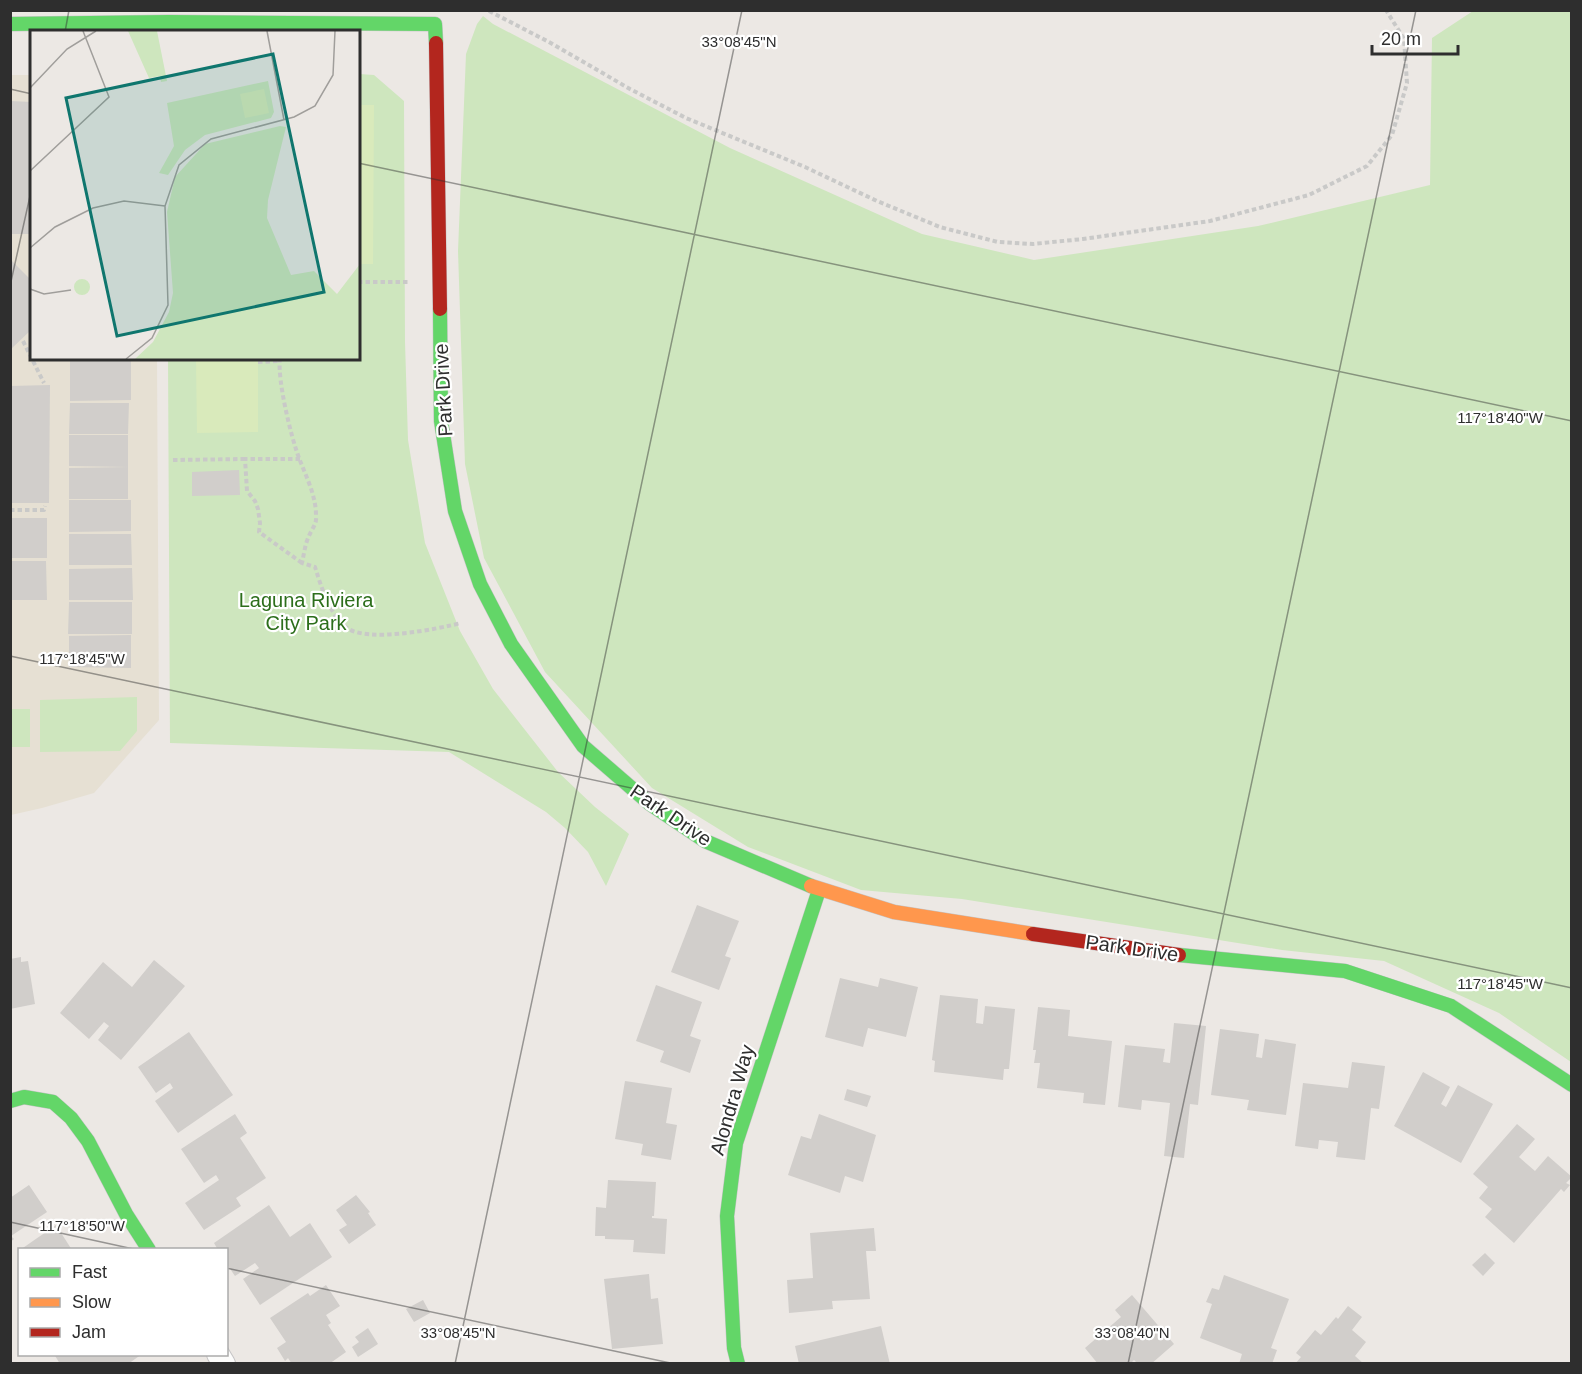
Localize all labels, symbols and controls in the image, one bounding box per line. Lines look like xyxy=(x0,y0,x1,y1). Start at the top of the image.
scale bar xyxy=(1372,18,1458,56)
text: 20 m xyxy=(1381,29,1421,49)
inset map xyxy=(30,30,360,360)
text: 33°08'45"N xyxy=(701,33,777,50)
street label: Park Drive xyxy=(430,343,456,437)
text: 117°18'40"W xyxy=(1457,409,1544,426)
park label: Laguna Riviera City Park xyxy=(239,589,374,634)
text: 117°18'45"W xyxy=(39,650,126,667)
street label: Park Drive xyxy=(626,780,716,850)
street label: Park Drive xyxy=(1084,931,1180,965)
text: 117°18'45"W xyxy=(1457,975,1544,992)
street label: Alondra Way xyxy=(706,1042,758,1158)
text: 117°18'50"W xyxy=(39,1217,126,1234)
legend xyxy=(18,1248,228,1356)
text: Fast xyxy=(72,1262,107,1282)
text: Slow xyxy=(72,1292,112,1312)
text: Jam xyxy=(72,1322,106,1342)
text: 33°08'45"N xyxy=(420,1324,496,1341)
text: 33°08'40"N xyxy=(1094,1324,1170,1341)

